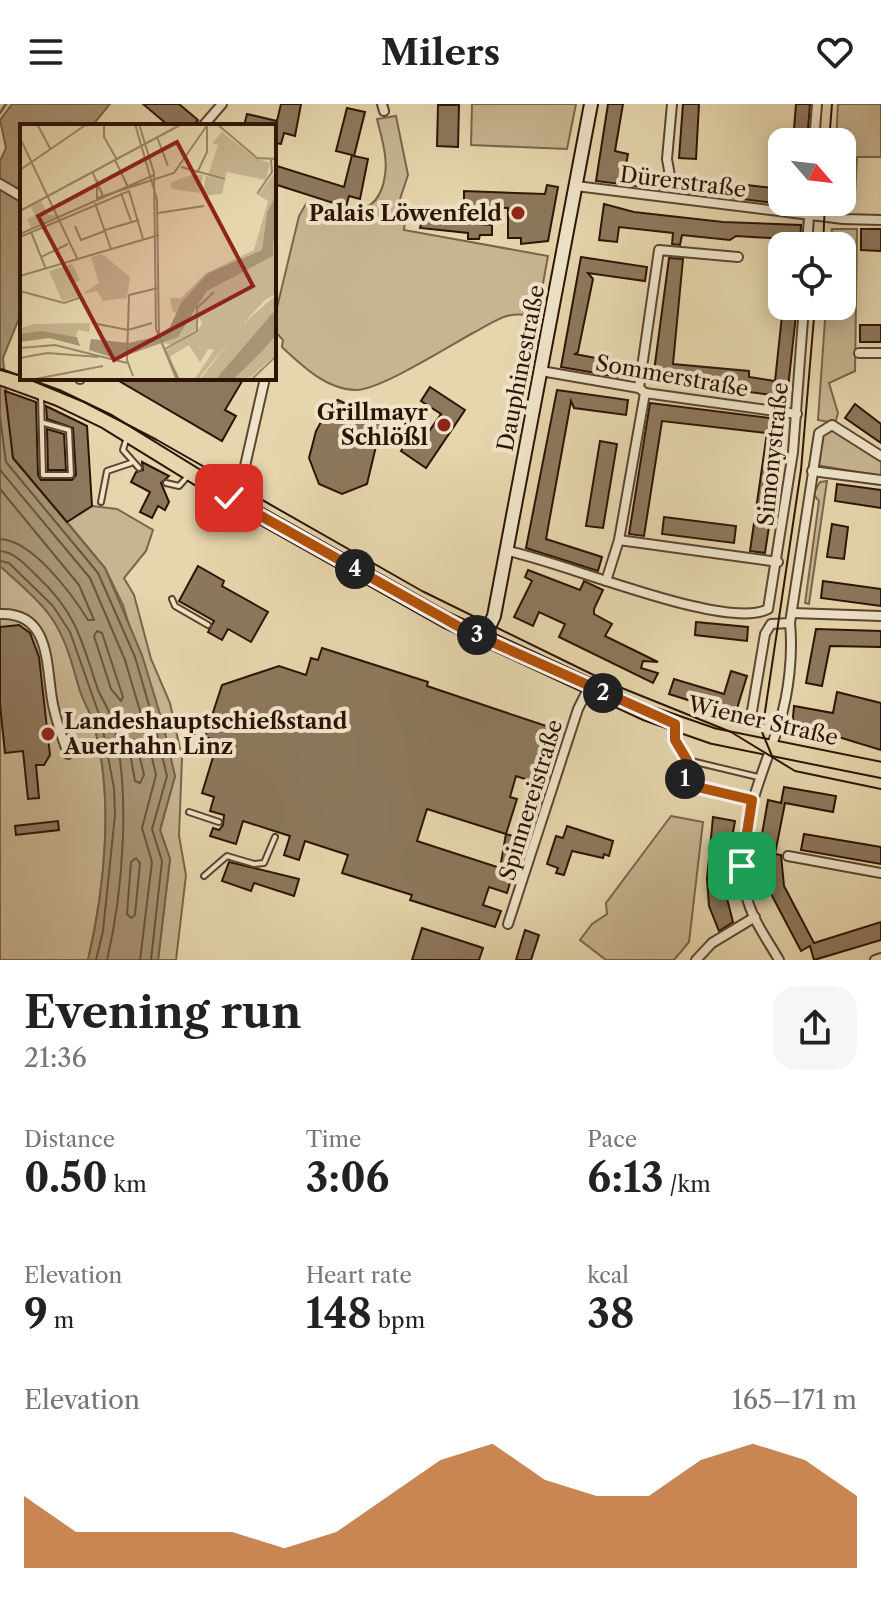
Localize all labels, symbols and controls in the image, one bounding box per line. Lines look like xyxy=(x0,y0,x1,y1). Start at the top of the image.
icon: menu xyxy=(24,30,68,74)
text: Milers xyxy=(381,30,500,74)
icon: heart xyxy=(813,30,857,74)
inset map xyxy=(20,124,276,380)
north arrow xyxy=(768,128,856,216)
map controls xyxy=(768,128,856,320)
street label: Dürerstraße xyxy=(618,161,748,203)
place label: Palais Löwenfeld xyxy=(309,200,502,227)
marker: Palais Löwenfeld xyxy=(509,204,527,222)
button: locate xyxy=(768,232,856,320)
street label: Dauphinestraße xyxy=(492,283,550,453)
street label: Sommerstraße xyxy=(593,349,751,403)
street label: Simonystraße xyxy=(752,381,794,527)
place label: Grillmayr Schlößl xyxy=(317,399,428,451)
marker: Grillmayr Schlößl xyxy=(435,416,453,434)
pin xyxy=(195,464,263,532)
icon: check xyxy=(207,476,251,520)
pin: 4 xyxy=(335,549,375,589)
text: 4 xyxy=(348,555,362,582)
pin: 3 xyxy=(457,615,497,655)
text: 3 xyxy=(471,621,483,648)
pin: 2 xyxy=(583,673,623,713)
text: 2 xyxy=(597,679,610,706)
street label: Wiener Straße xyxy=(684,690,841,751)
place label: Landeshauptschießstand Auerhahn Linz xyxy=(63,708,348,760)
street label: Spinnereistraße xyxy=(494,716,568,884)
marker: Landeshauptschießstand Auerhahn Linz xyxy=(39,725,57,743)
pin: 1 xyxy=(665,759,705,799)
text: 1 xyxy=(680,765,690,792)
pin xyxy=(708,832,776,900)
icon: arrive xyxy=(720,844,764,888)
text: Evening run xyxy=(24,985,301,1039)
button: share xyxy=(773,986,857,1070)
text: 21:36 xyxy=(24,1042,87,1074)
text: Distance xyxy=(24,1126,115,1153)
text: Time xyxy=(306,1126,361,1153)
text: Pace xyxy=(587,1126,637,1153)
text: 0.50 xyxy=(24,1153,108,1202)
text: 3:06 xyxy=(306,1153,390,1202)
text: 6:13 xyxy=(587,1153,664,1202)
text: km xyxy=(108,1171,147,1198)
text: /km xyxy=(664,1171,711,1198)
text: Elevation xyxy=(24,1262,122,1289)
text: Heart rate xyxy=(306,1262,412,1289)
text: kcal xyxy=(587,1262,629,1289)
text: 9 xyxy=(24,1289,48,1338)
text: 148 xyxy=(306,1289,372,1338)
text: 38 xyxy=(587,1289,635,1338)
text: m xyxy=(48,1307,74,1334)
text: bpm xyxy=(372,1307,425,1334)
text: Elevation xyxy=(24,1384,140,1416)
text: 165–171 m xyxy=(732,1384,857,1416)

